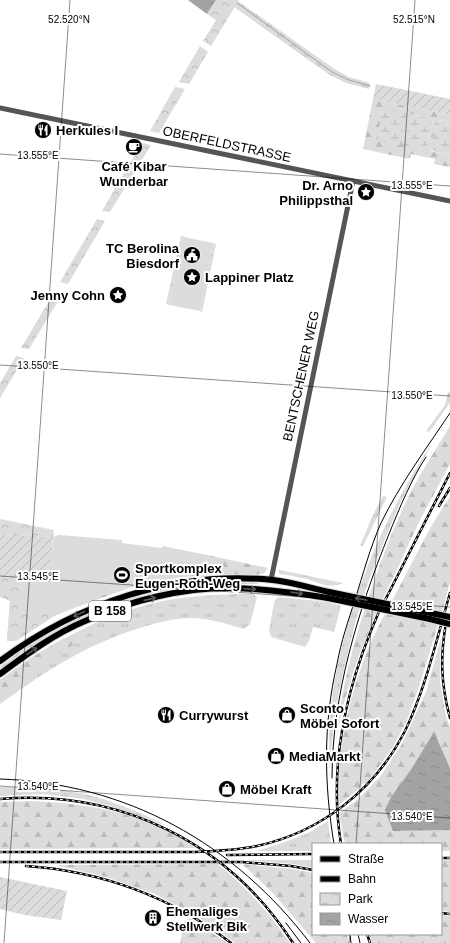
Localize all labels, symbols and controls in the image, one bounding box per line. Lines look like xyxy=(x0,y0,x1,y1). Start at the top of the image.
text: 52.520°N xyxy=(48,14,90,25)
text: 52.515°N xyxy=(393,14,435,25)
restaurant icon: Herkules I xyxy=(33,120,53,140)
place label: Herkules I xyxy=(56,123,118,138)
street label: OBERFELDSTRASSE xyxy=(161,123,293,165)
cafe icon: Café Kibar Wunderbar xyxy=(124,137,144,157)
text: 13.555°E xyxy=(17,150,59,161)
place label: Café Kibar Wunderbar xyxy=(100,159,168,189)
place label: Dr. Arno Philippsthal xyxy=(279,178,353,208)
text: 13.555°E xyxy=(391,180,433,191)
place icon: Dr. Arno Philippsthal xyxy=(356,182,376,202)
place label: TC Berolina Biesdorf xyxy=(106,241,180,271)
public building icon: TC Berolina Biesdorf xyxy=(182,245,202,265)
place icon: Lappiner Platz xyxy=(182,267,202,287)
place label: Lappiner Platz xyxy=(205,270,294,285)
place icon: Jenny Cohn xyxy=(108,285,128,305)
place label: Jenny Cohn xyxy=(31,288,105,303)
street label: BENTSCHENER WEG xyxy=(280,309,322,443)
text: 13.550°E xyxy=(17,360,59,371)
text: 13.550°E xyxy=(391,390,433,401)
place label: Sportkomplex Eugen-Roth-Weg xyxy=(135,561,240,591)
sports icon: Sportkomplex Eugen-Roth-Weg xyxy=(112,565,132,585)
text: 13.545°E xyxy=(17,571,59,582)
one-way arrow xyxy=(243,585,256,592)
one-way arrow xyxy=(290,589,303,597)
one-way arrow xyxy=(354,594,367,602)
one-way arrow xyxy=(143,595,156,602)
road number: B 158 xyxy=(89,601,131,621)
text: 13.545°E xyxy=(391,601,433,612)
one-way arrow xyxy=(73,611,85,618)
one-way arrow xyxy=(26,647,37,655)
place label: Sconto Möbel Sofort xyxy=(300,701,380,731)
restaurant icon: Currywurst xyxy=(156,705,176,725)
shop icon: Sconto Möbel Sofort xyxy=(277,705,297,725)
place label: Currywurst xyxy=(179,708,249,723)
shop icon: MediaMarkt xyxy=(266,746,286,766)
place label: MediaMarkt xyxy=(289,749,361,764)
shop icon: Möbel Kraft xyxy=(217,779,237,799)
text: 13.540°E xyxy=(17,781,59,792)
place label: Möbel Kraft xyxy=(240,782,312,797)
text: 13.540°E xyxy=(391,811,433,822)
legend xyxy=(312,843,442,935)
text: Straße xyxy=(348,852,384,866)
text: Bahn xyxy=(348,872,376,886)
text: Park xyxy=(348,892,374,906)
place label: Ehemaliges Stellwerk Bik xyxy=(166,904,248,934)
building icon: Ehemaliges Stellwerk Bik xyxy=(143,908,163,928)
text: Wasser xyxy=(348,912,388,926)

